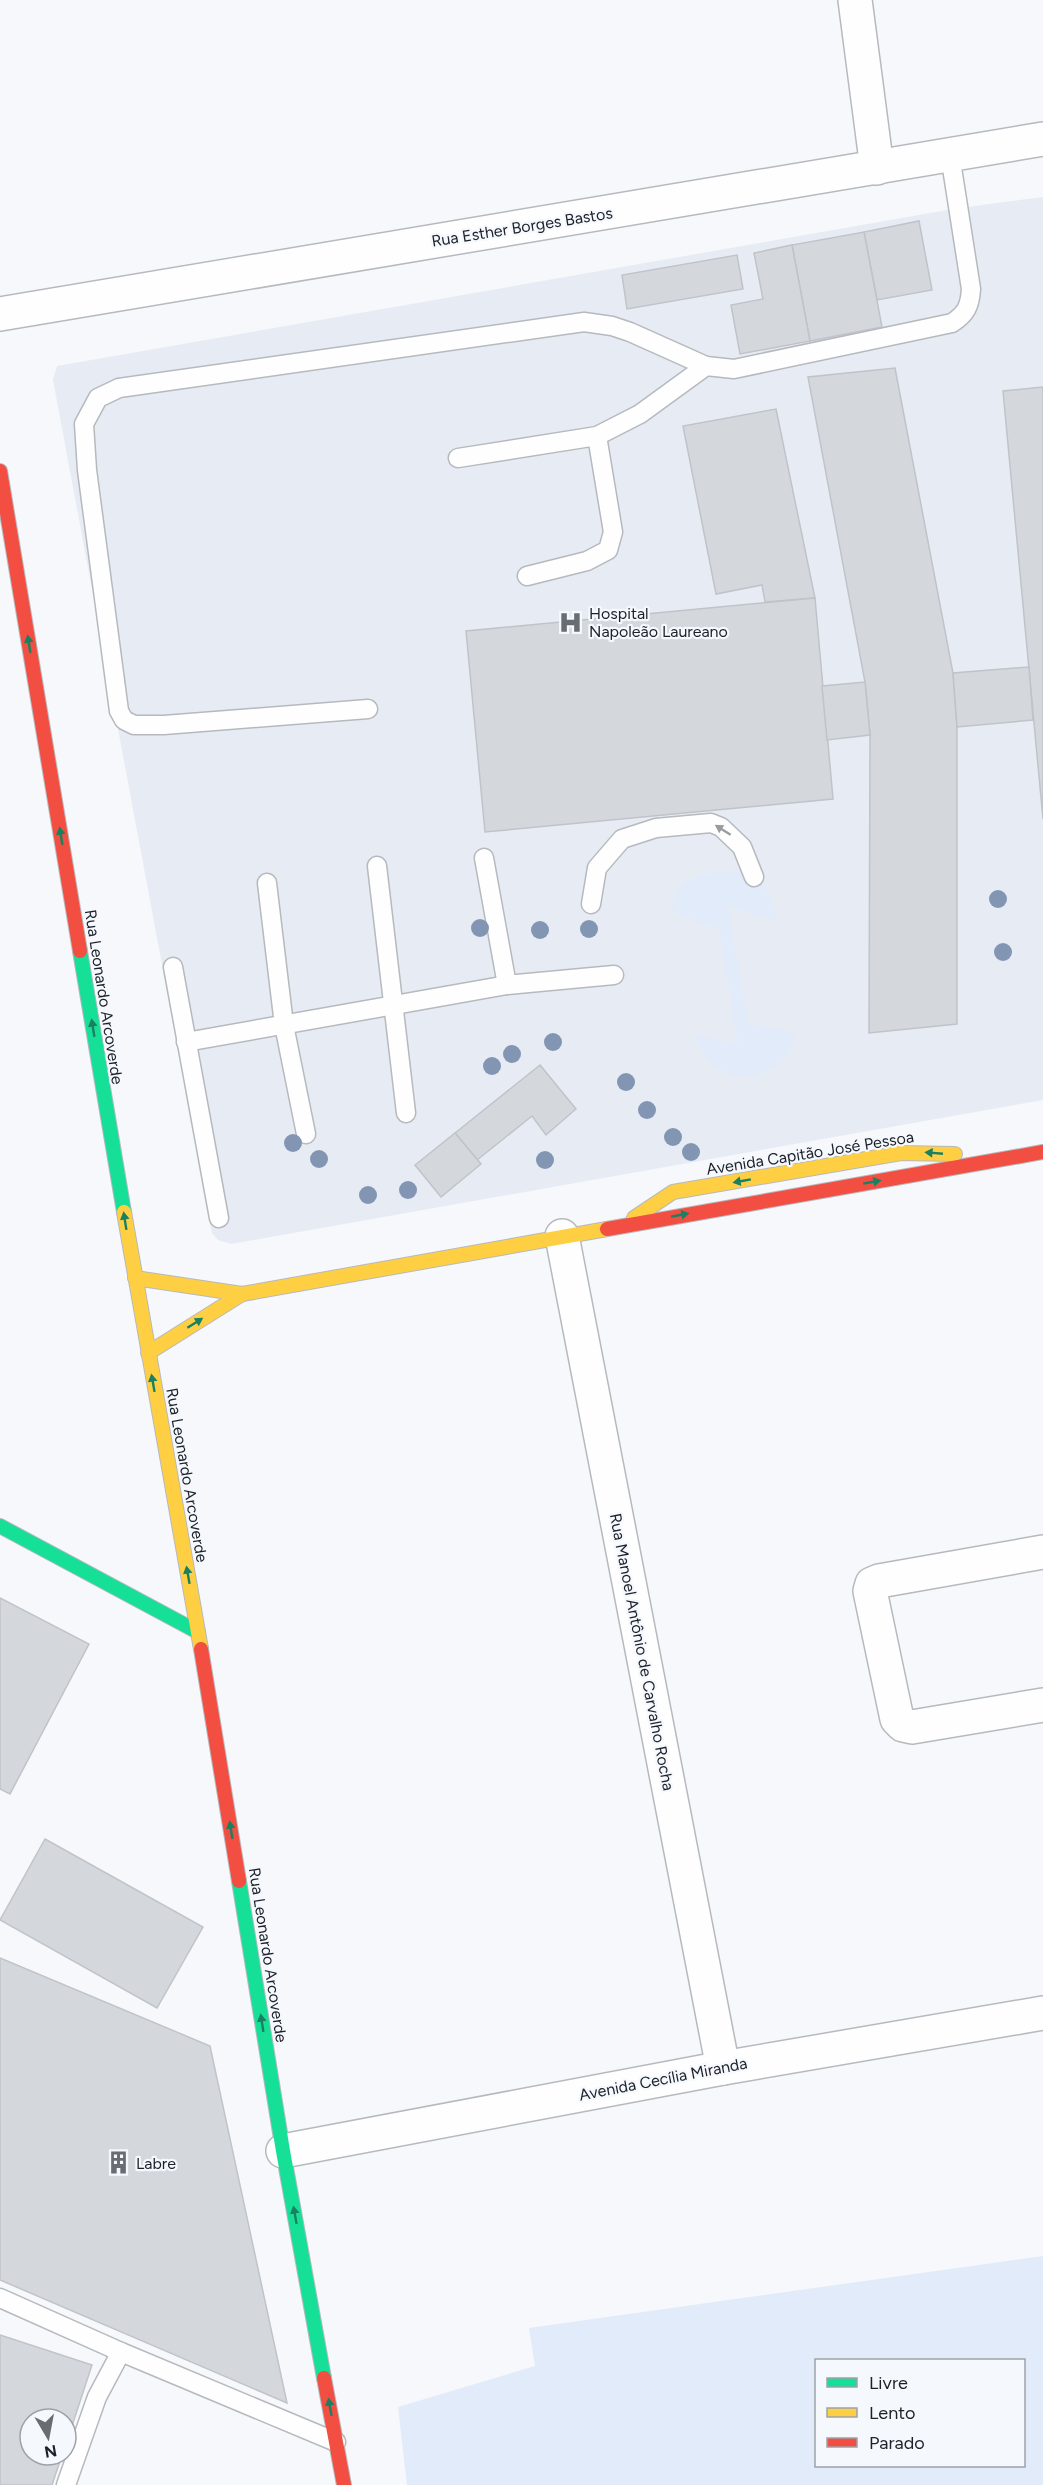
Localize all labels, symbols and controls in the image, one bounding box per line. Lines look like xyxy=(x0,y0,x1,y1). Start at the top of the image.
street label: Rua Esther Borges Bastos xyxy=(430,203,614,251)
place label: Hospital Napoleão Laureano xyxy=(589,604,728,641)
hospital icon: Hospital Napoleão Laureano xyxy=(558,609,584,635)
one-way arrow xyxy=(24,634,33,653)
one-way arrow xyxy=(715,824,731,835)
one-way arrow xyxy=(56,826,65,845)
street label: Rua Leonardo Arcoverde xyxy=(81,908,127,1086)
one-way arrow xyxy=(88,1019,97,1038)
street label: Avenida Capitão José Pessoa xyxy=(705,1127,915,1179)
one-way arrow xyxy=(925,1148,944,1158)
one-way arrow xyxy=(732,1177,751,1186)
one-way arrow xyxy=(863,1177,882,1186)
one-way arrow xyxy=(671,1210,690,1219)
one-way arrow xyxy=(120,1211,129,1230)
one-way arrow xyxy=(187,1318,203,1329)
one-way arrow xyxy=(148,1373,157,1392)
street label: Rua Leonardo Arcoverde xyxy=(162,1386,212,1564)
street label: Rua Manoel Antônio de Carvalho Rocha xyxy=(606,1512,678,1792)
one-way arrow xyxy=(183,1565,192,1584)
one-way arrow xyxy=(226,1821,235,1840)
street label: Rua Leonardo Arcoverde xyxy=(245,1866,291,2044)
one-way arrow xyxy=(258,2013,267,2032)
street label: Avenida Cecília Miranda xyxy=(577,2053,749,2105)
building icon: Labre xyxy=(105,2150,131,2176)
place label: Labre xyxy=(136,2154,176,2173)
one-way arrow xyxy=(291,2205,300,2224)
legend xyxy=(815,2359,1025,2467)
text: Livre xyxy=(869,2372,908,2394)
one-way arrow xyxy=(325,2397,334,2416)
text: Lento xyxy=(869,2402,915,2424)
north arrow xyxy=(18,2407,78,2467)
text: Parado xyxy=(869,2432,925,2454)
text: N xyxy=(43,2441,58,2462)

